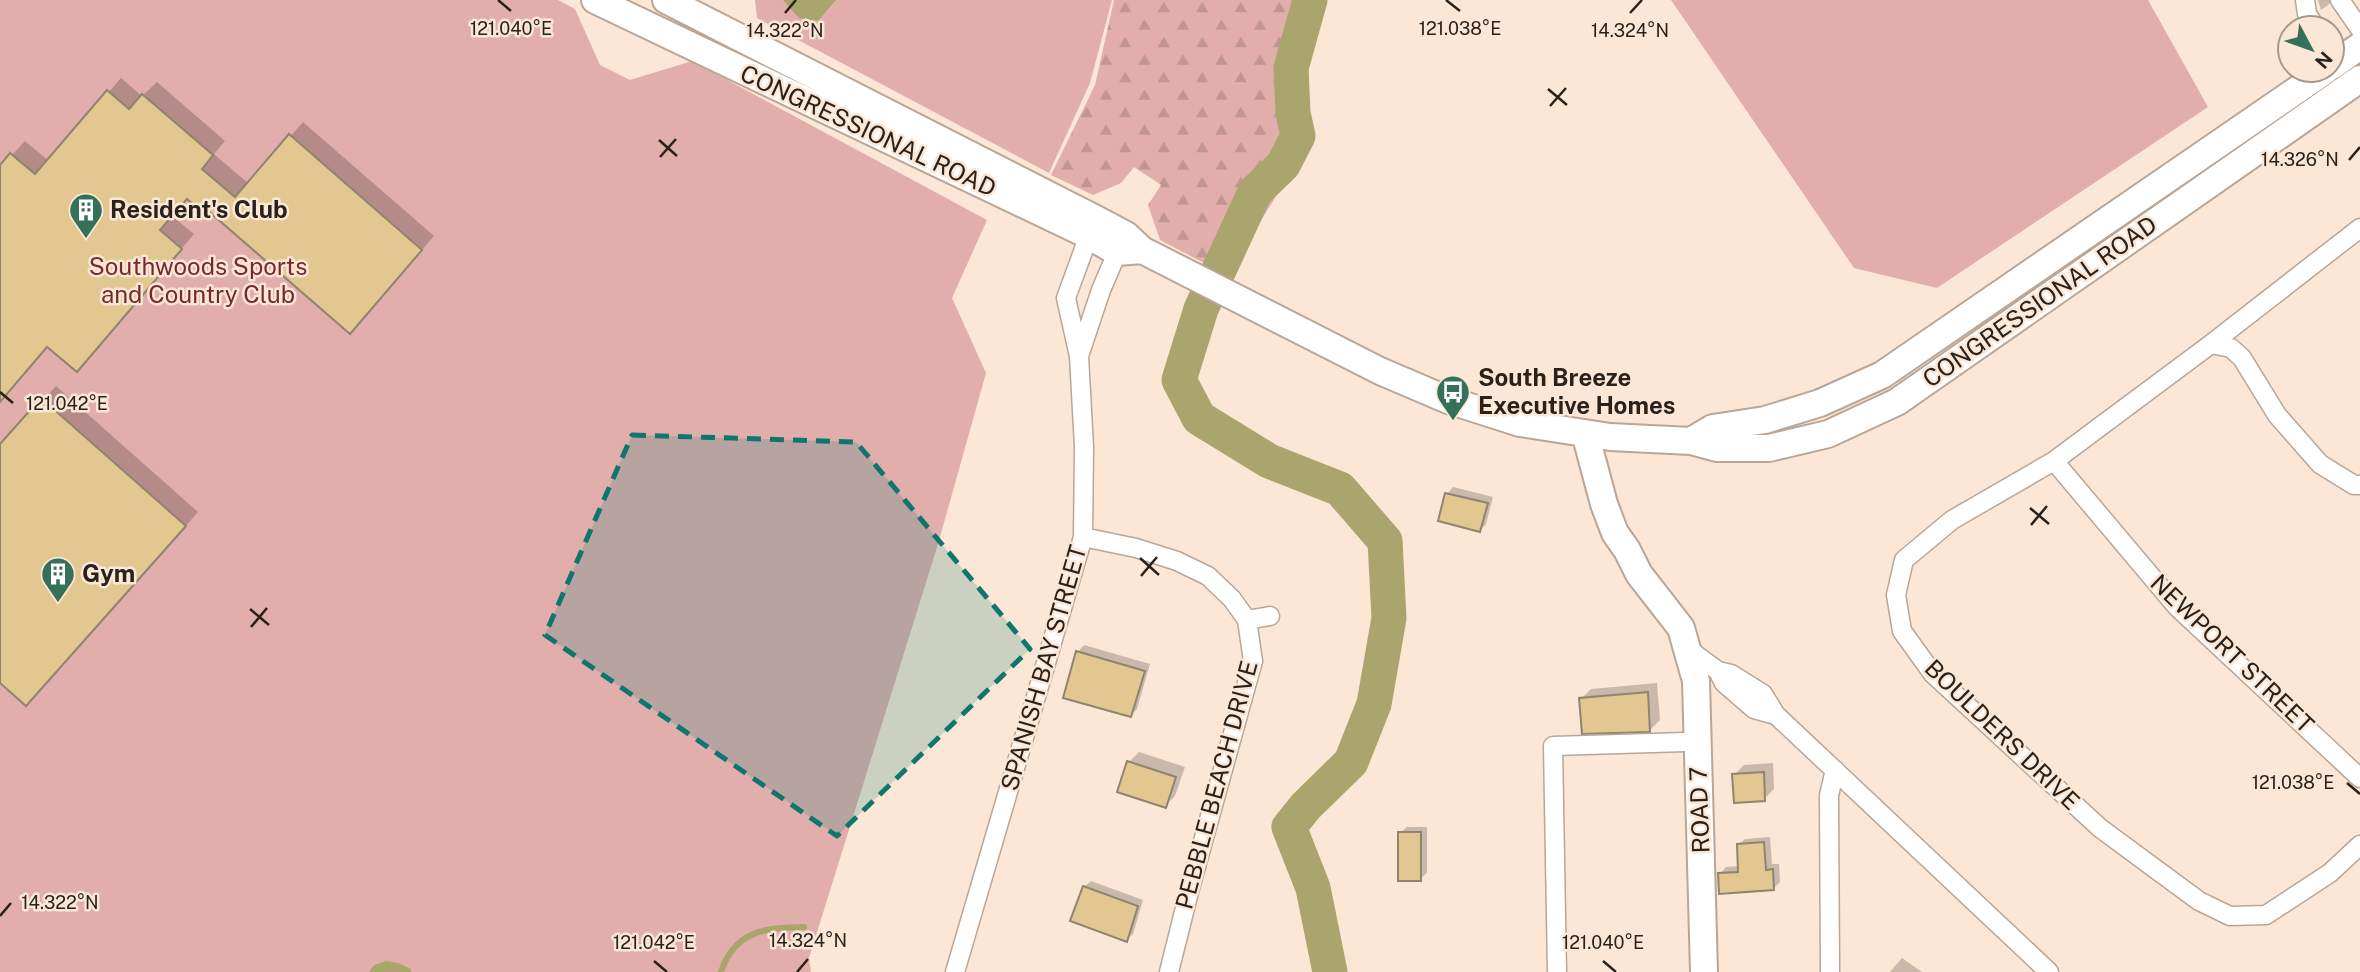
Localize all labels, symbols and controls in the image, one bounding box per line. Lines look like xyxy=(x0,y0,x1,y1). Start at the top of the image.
north arrow xyxy=(2276,14,2346,84)
text: 121.040°E xyxy=(470,18,552,39)
text: 121.038°E xyxy=(1419,18,1501,39)
text: 14.322°N xyxy=(746,20,824,41)
text: 14.324°N xyxy=(1591,20,1669,41)
text: N xyxy=(2311,47,2337,73)
street label: CONGRESSIONAL ROAD xyxy=(736,58,1001,202)
text: 14.326°N xyxy=(2261,149,2339,170)
building icon: Resident's Club xyxy=(67,191,105,240)
place label: Resident's Club xyxy=(110,195,288,223)
street label: CONGRESSIONAL ROAD xyxy=(1917,210,2162,393)
park label: Southwoods Sports and Country Club xyxy=(89,252,307,308)
place label: South Breeze Executive Homes xyxy=(1478,363,1675,419)
bus stop icon: South Breeze Executive Homes xyxy=(1434,373,1472,422)
text: 121.042°E xyxy=(26,393,108,414)
street label: SPANISH BAY STREET xyxy=(995,542,1092,794)
building icon: Gym xyxy=(39,555,77,604)
place label: Gym xyxy=(82,559,135,587)
street label: NEWPORT STREET xyxy=(2145,568,2320,738)
street label: BOULDERS DRIVE xyxy=(1920,653,2086,815)
street label: PEBBLE BEACH DRIVE xyxy=(1169,657,1263,912)
street label: ROAD 7 xyxy=(1683,766,1715,854)
text: 121.038°E xyxy=(2252,772,2334,793)
text: 14.322°N xyxy=(21,892,99,913)
text: 14.324°N xyxy=(769,930,847,951)
text: 121.042°E xyxy=(613,932,695,953)
text: 121.040°E xyxy=(1562,932,1644,953)

